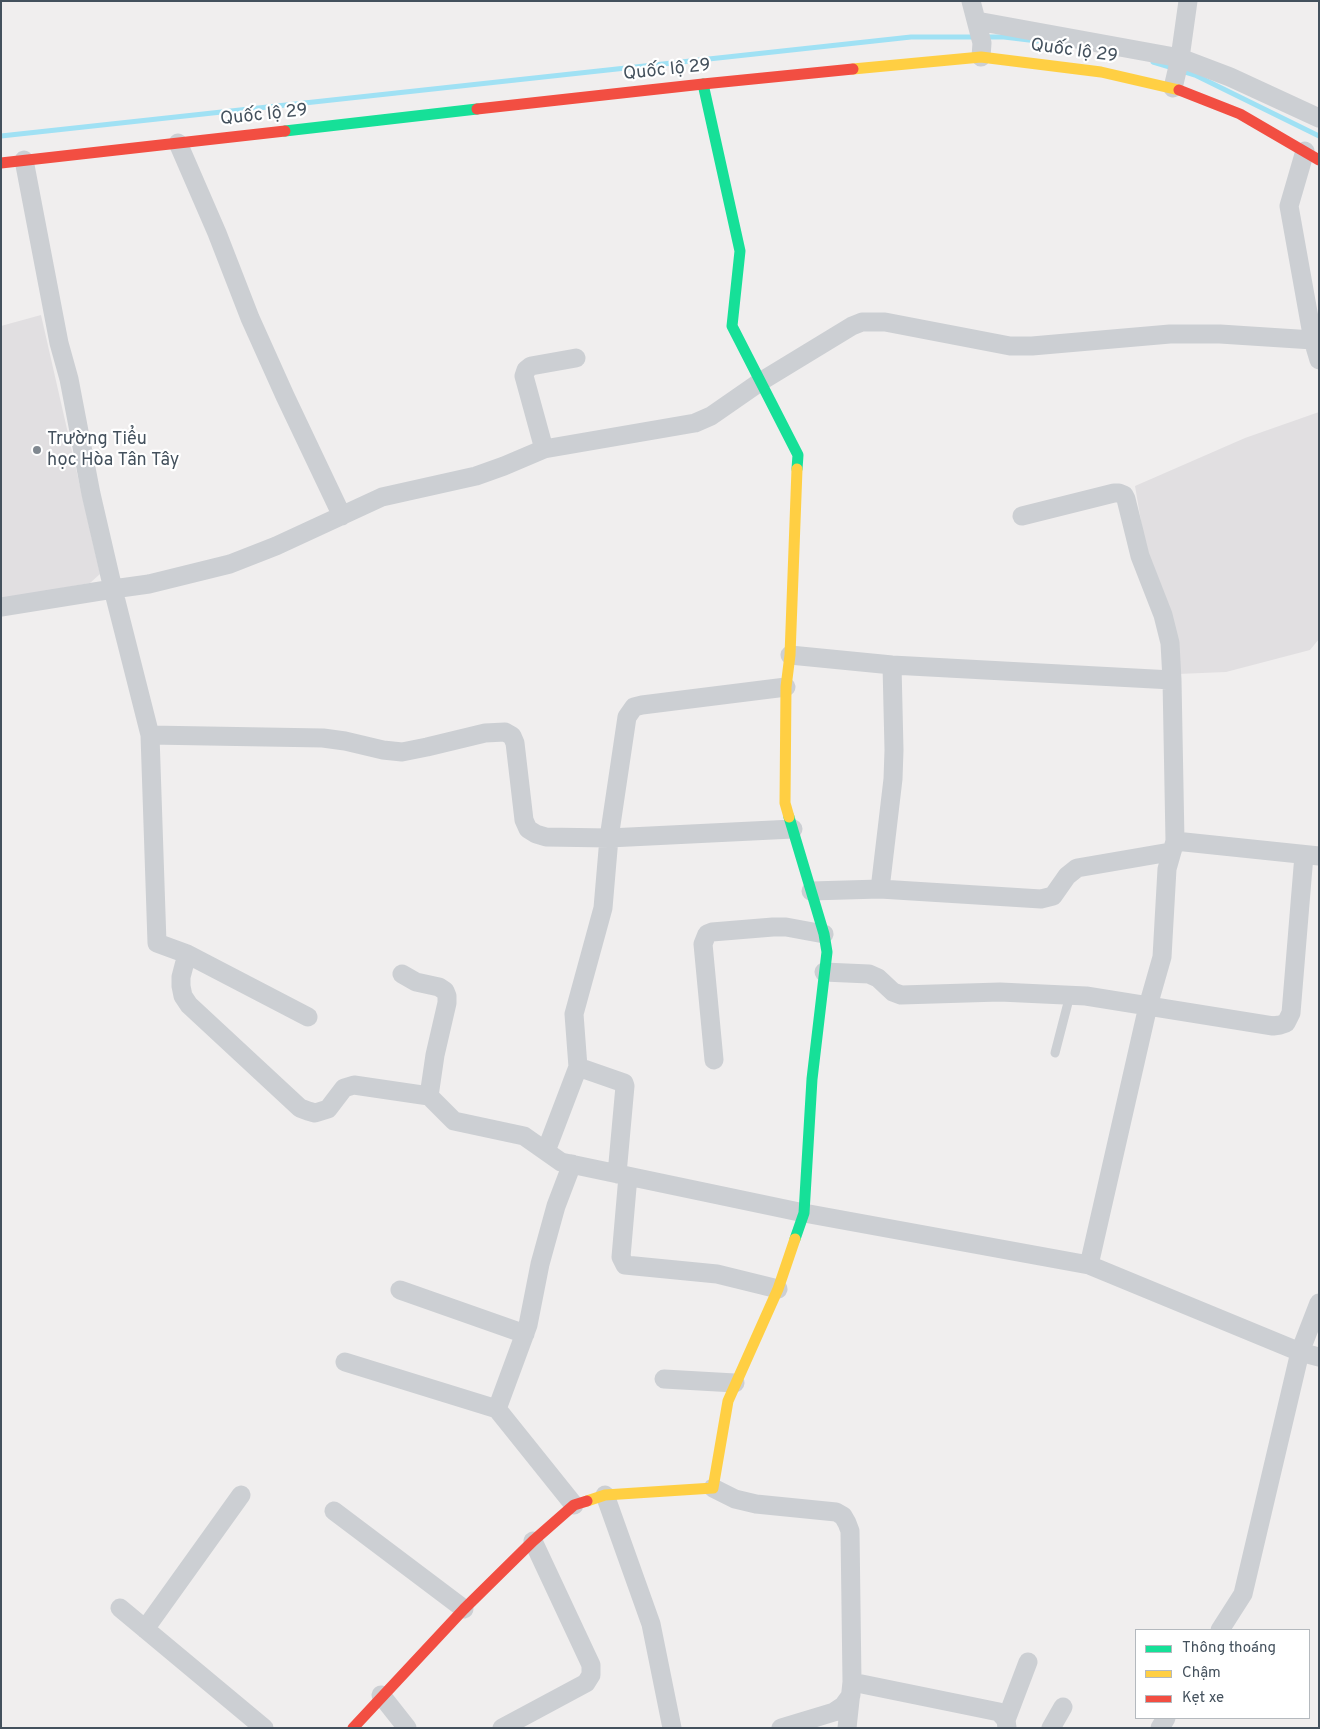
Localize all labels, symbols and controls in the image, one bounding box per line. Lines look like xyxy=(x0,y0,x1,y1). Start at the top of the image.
street label: Quốc lộ 29 xyxy=(1029,35,1119,69)
street label: Quốc lộ 29 xyxy=(622,56,712,86)
street label: Quốc lộ 29 xyxy=(219,101,309,131)
place label: Trường Tiểu học Hòa Tân Tây xyxy=(47,429,179,472)
marker: Trường Tiểu học Hòa Tân Tây xyxy=(31,444,43,456)
legend xyxy=(1135,1629,1310,1719)
text: Thông thoáng xyxy=(1182,1639,1276,1658)
text: Chậm xyxy=(1182,1664,1221,1683)
text: Kẹt xe xyxy=(1182,1689,1224,1708)

